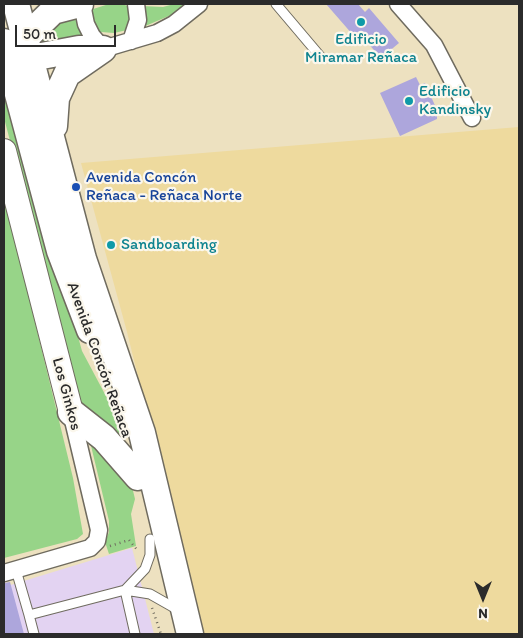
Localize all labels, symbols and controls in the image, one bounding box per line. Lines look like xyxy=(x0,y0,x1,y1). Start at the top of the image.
scale bar xyxy=(18,15,119,47)
marker: Edificio Miramar Reñaca xyxy=(355,16,367,28)
text: 50 m xyxy=(23,25,56,43)
place label: Edificio Miramar Reñaca xyxy=(305,30,417,68)
place label: Edificio Kandinsky xyxy=(419,82,491,120)
marker: Edificio Kandinsky xyxy=(403,95,415,107)
place label: Avenida Concón Reñaca - Reñaca Norte xyxy=(86,168,242,206)
marker: Avenida Concón Reñaca - Reñaca Norte xyxy=(70,181,82,193)
place label: Sandboarding xyxy=(121,235,217,255)
marker: Sandboarding xyxy=(105,239,117,251)
street label: Avenida Concón Reñaca xyxy=(62,280,136,440)
street label: Los Ginkos xyxy=(47,355,85,433)
north arrow xyxy=(458,573,508,623)
text: N xyxy=(478,605,488,622)

